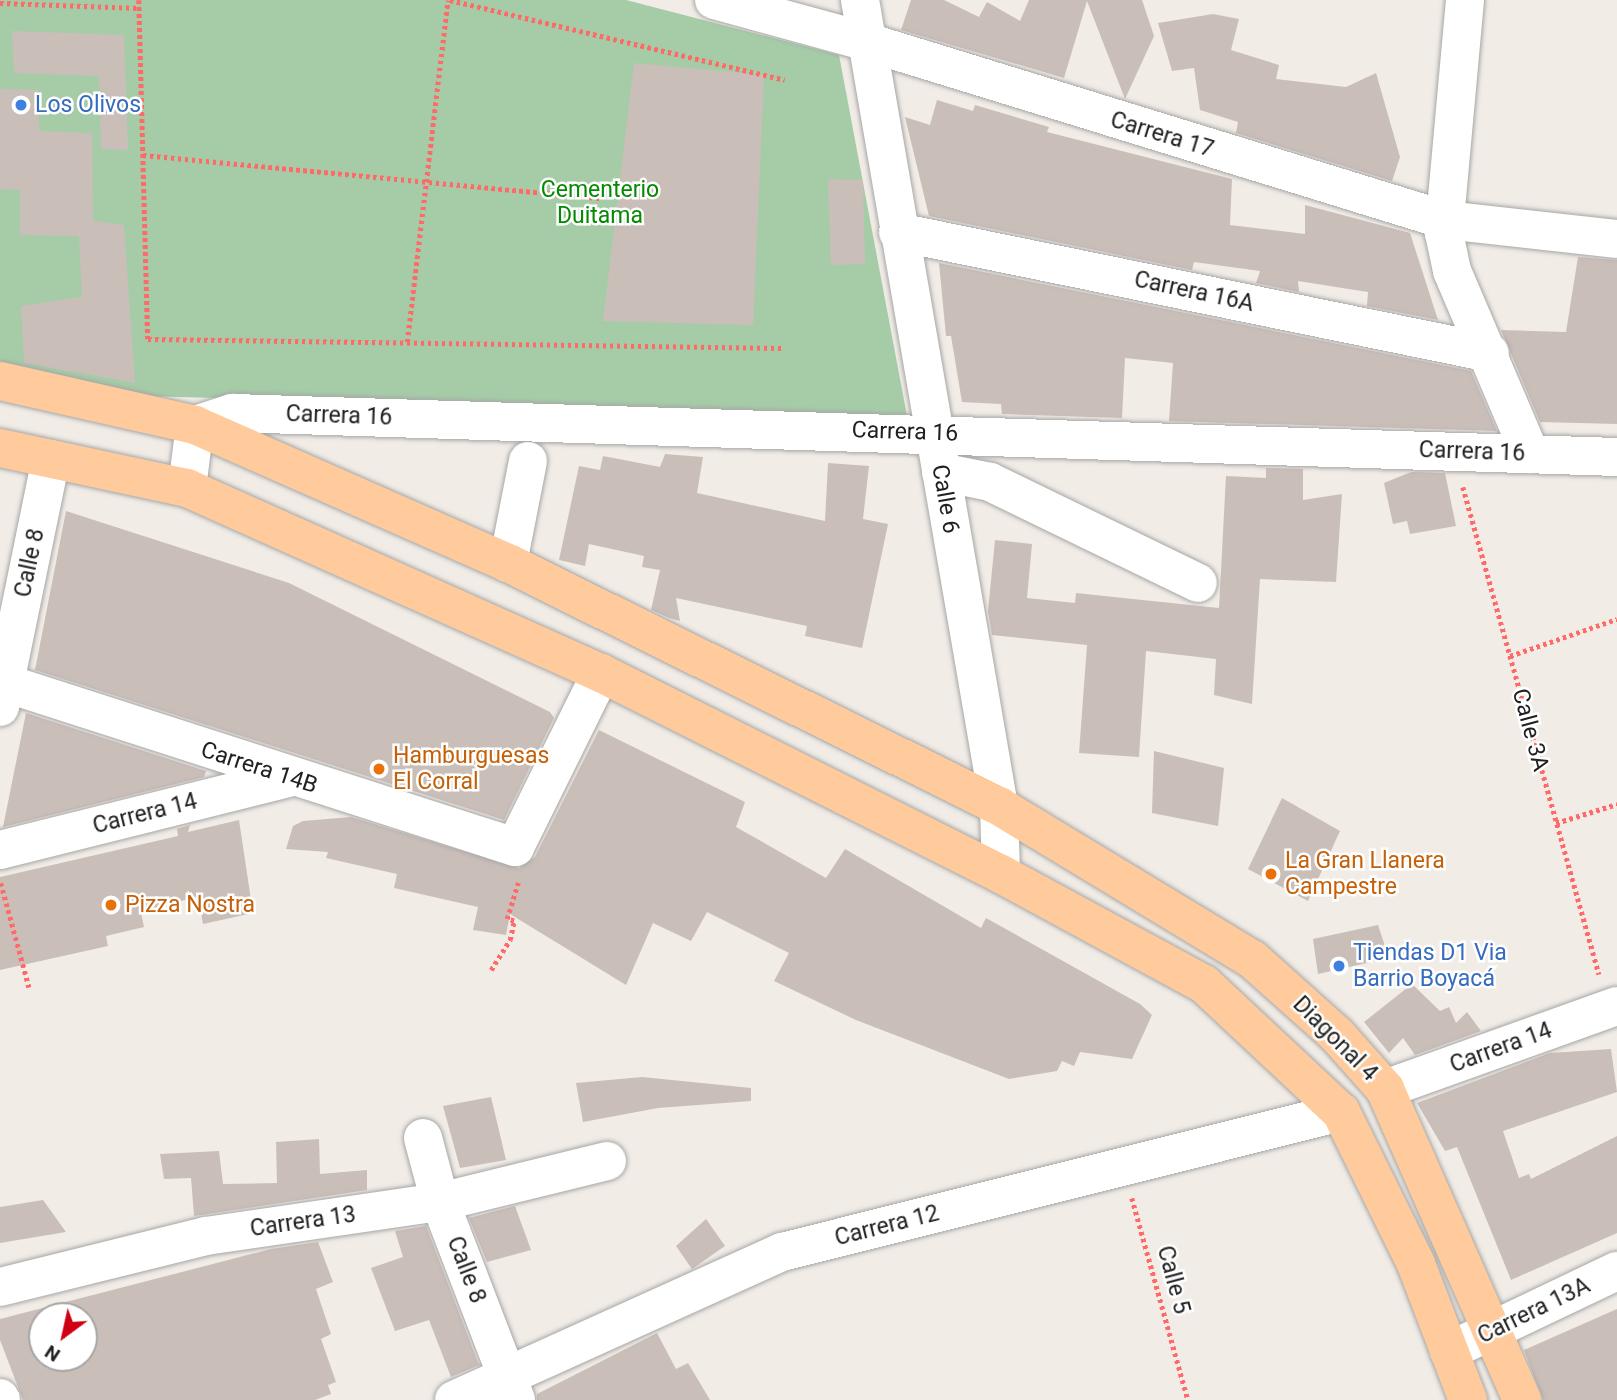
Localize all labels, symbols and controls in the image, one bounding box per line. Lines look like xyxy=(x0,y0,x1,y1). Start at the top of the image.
place label: Los Olivos xyxy=(35,91,141,119)
marker: Los Olivos xyxy=(13,97,29,113)
street label: Carrera 17 xyxy=(1107,106,1217,164)
park label: Cementerio Duitama xyxy=(541,176,659,230)
street label: Carrera 16A xyxy=(1132,266,1256,318)
street label: Carrera 16 xyxy=(285,400,393,432)
street label: Carrera 16 xyxy=(851,416,959,448)
street label: Carrera 16 xyxy=(1418,436,1526,468)
street label: Calle 6 xyxy=(925,462,965,536)
street label: Calle 8 xyxy=(9,526,51,600)
street label: Calle 3A xyxy=(1506,686,1554,774)
street label: Carrera 14B xyxy=(197,736,321,800)
place label: Hamburguesas El Corral xyxy=(393,742,549,796)
marker: Hamburguesas El Corral xyxy=(371,761,387,777)
street label: Carrera 14 xyxy=(90,788,200,840)
place label: La Gran Llanera Campestre xyxy=(1285,847,1445,901)
marker: La Gran Llanera Campestre xyxy=(1263,866,1279,882)
place label: Pizza Nostra xyxy=(125,891,255,919)
marker: Pizza Nostra xyxy=(103,897,119,913)
place label: Tiendas D1 Via Barrio Boyacá xyxy=(1353,939,1507,993)
marker: Tiendas D1 Via Barrio Boyacá xyxy=(1331,958,1347,974)
street label: Diagonal 4 xyxy=(1287,991,1383,1087)
street label: Carrera 14 xyxy=(1446,1017,1556,1079)
street label: Carrera 12 xyxy=(832,1200,942,1252)
street label: Carrera 13 xyxy=(248,1201,358,1243)
street label: Calle 8 xyxy=(441,1233,491,1307)
street label: Calle 5 xyxy=(1151,1243,1195,1317)
street label: Carrera 13A xyxy=(1473,1272,1595,1350)
north arrow xyxy=(28,1302,98,1372)
text: N xyxy=(40,1340,64,1367)

